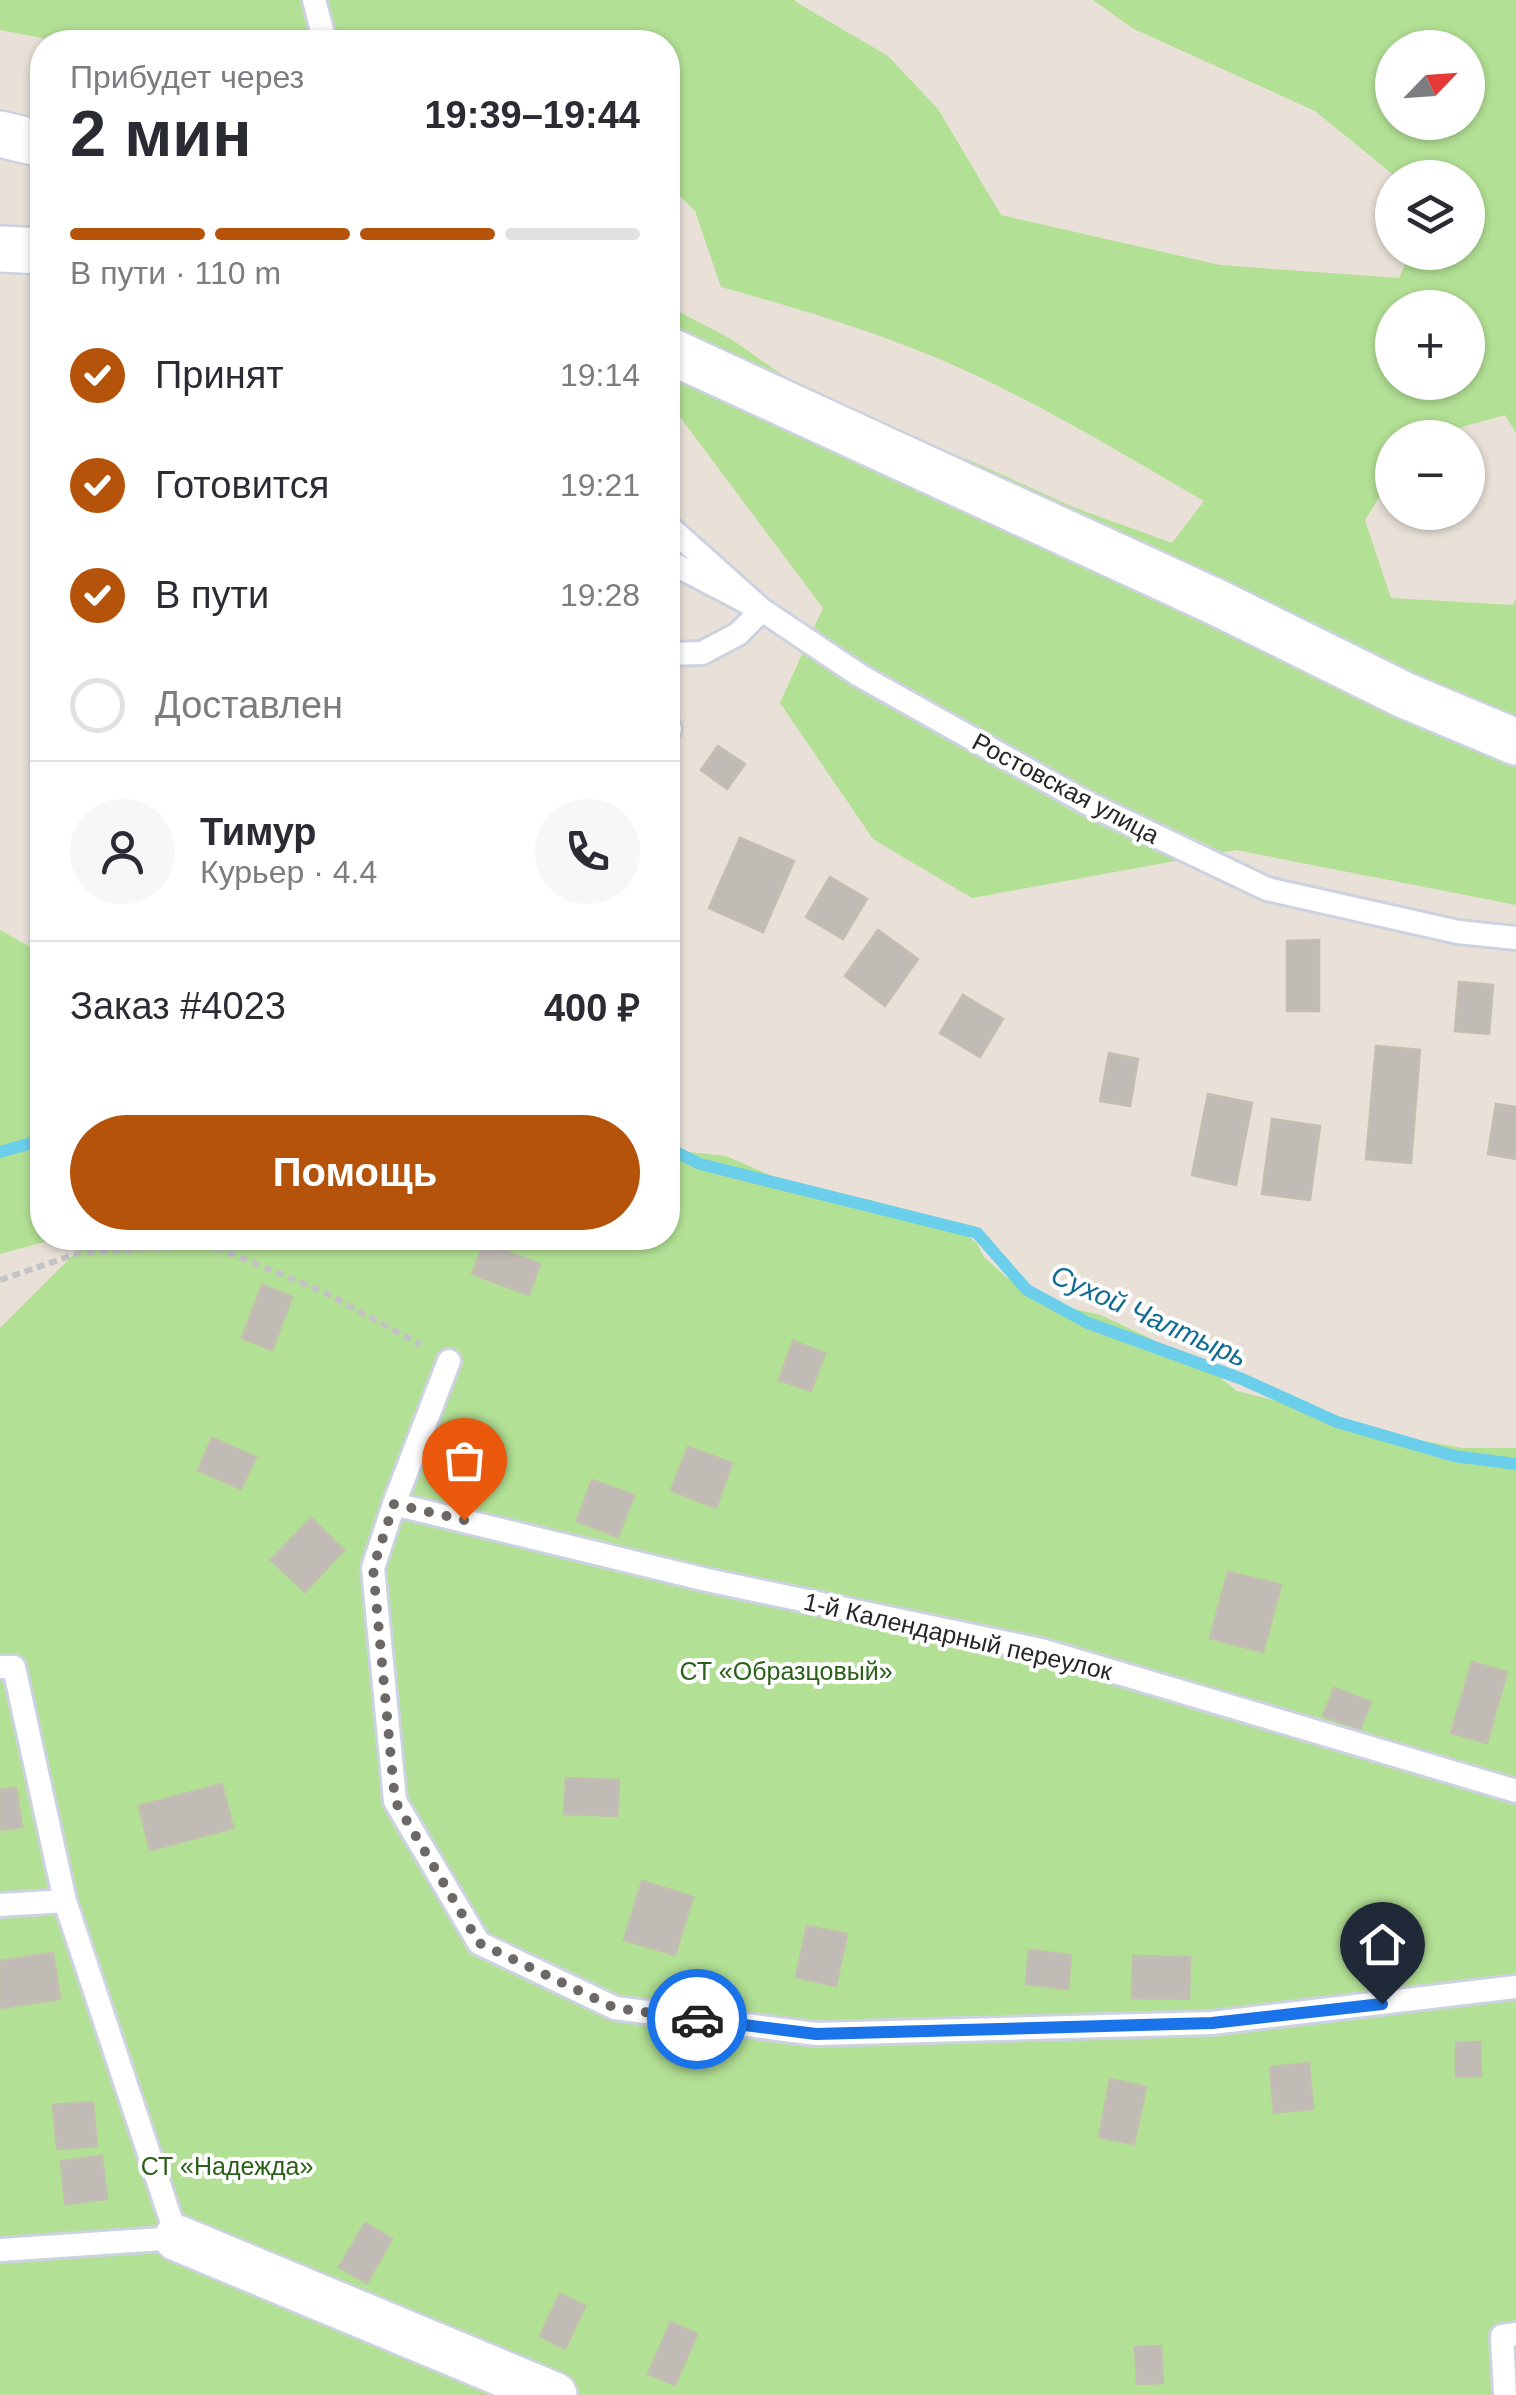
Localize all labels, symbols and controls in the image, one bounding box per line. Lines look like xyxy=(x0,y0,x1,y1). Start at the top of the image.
north arrow xyxy=(1375,30,1485,140)
map controls xyxy=(1375,30,1485,530)
text: Прибудет через xyxy=(70,59,304,95)
text: 19:39–19:44 xyxy=(424,94,640,136)
text: 2 мин xyxy=(70,97,252,170)
button: layers xyxy=(1375,160,1485,270)
text: В пути · 110 m xyxy=(70,255,281,291)
button: + xyxy=(1375,290,1485,400)
icon: check xyxy=(70,348,125,403)
text: Принят xyxy=(155,354,284,396)
text: 19:14 xyxy=(560,357,640,393)
button: − xyxy=(1375,420,1485,530)
icon: check xyxy=(70,458,125,513)
text: Готовится xyxy=(155,464,329,506)
text: 19:21 xyxy=(560,467,640,503)
icon: check xyxy=(70,568,125,623)
text: В пути xyxy=(155,574,269,616)
text: 19:28 xyxy=(560,577,640,613)
text: Доставлен xyxy=(155,684,343,726)
street label: Ростовская улица xyxy=(968,727,1164,849)
button: person xyxy=(70,799,175,904)
button: phone xyxy=(535,799,640,904)
text: Тимур xyxy=(200,811,317,853)
text: Курьер · 4.4 xyxy=(200,854,377,890)
text: Заказ #4023 xyxy=(70,985,286,1027)
text: 400 ₽ xyxy=(544,987,640,1029)
button: Помощь xyxy=(70,1115,640,1230)
water label: Сухой Чалтырь xyxy=(1046,1259,1252,1373)
pin xyxy=(422,1418,507,1521)
icon: bag xyxy=(437,1433,492,1488)
street label: 1-й Календарный переулок xyxy=(801,1587,1116,1685)
park label: СТ «Образцовый» xyxy=(679,1657,893,1685)
pin xyxy=(1340,1902,1425,2005)
icon: home xyxy=(1355,1917,1410,1972)
courier xyxy=(647,1969,747,2069)
icon: car xyxy=(670,1992,725,2047)
park label: СТ «Надежда» xyxy=(141,2152,313,2180)

